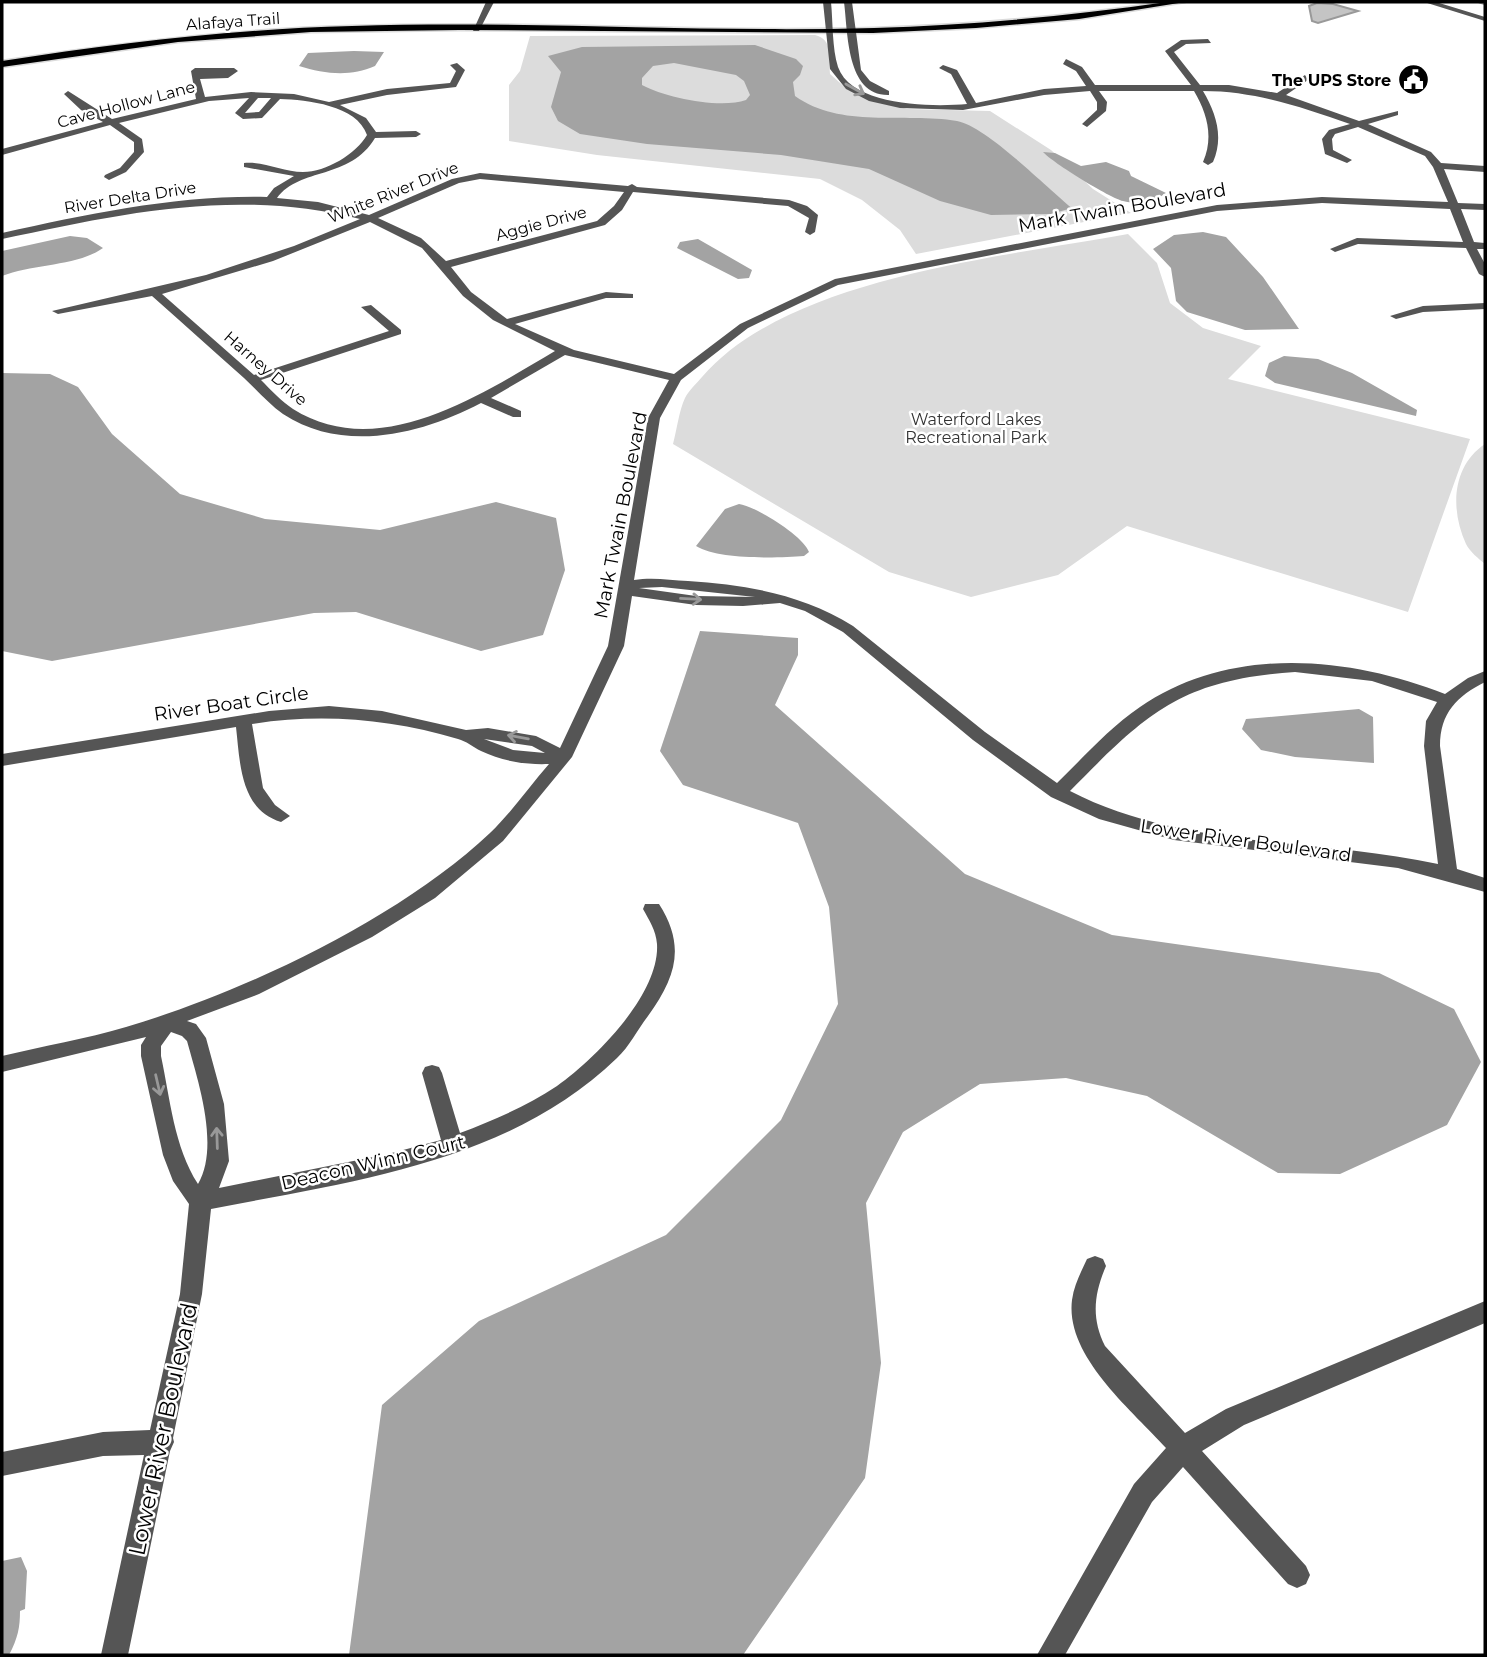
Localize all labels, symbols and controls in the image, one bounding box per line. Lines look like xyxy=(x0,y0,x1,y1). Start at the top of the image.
street label: Alafaya Trail xyxy=(185,9,281,34)
public building icon: The UPS Store xyxy=(1397,63,1431,97)
place label: The UPS Store xyxy=(1272,71,1391,90)
street label: Cave Hollow Lane xyxy=(55,77,197,132)
one-way arrow xyxy=(844,82,864,96)
street label: White River Drive xyxy=(325,158,461,227)
street label: River Delta Drive xyxy=(63,178,197,217)
street label: Mark Twain Boulevard xyxy=(1016,178,1228,237)
street label: Aggie Drive xyxy=(494,202,589,245)
street label: Harney Drive xyxy=(220,327,311,410)
street label: Mark Twain Boulevard xyxy=(589,409,652,621)
park label: Waterford Lakes Recreational Park xyxy=(905,410,1047,447)
one-way arrow xyxy=(679,592,702,605)
street label: River Boat Circle xyxy=(152,681,310,726)
one-way arrow xyxy=(507,730,530,744)
street label: Lower River Boulevard xyxy=(1139,814,1353,867)
one-way arrow xyxy=(151,1073,165,1096)
one-way arrow xyxy=(211,1126,224,1149)
street label: Deacon Winn Court xyxy=(279,1130,468,1195)
street label: Lower River Boulevard xyxy=(123,1300,203,1558)

